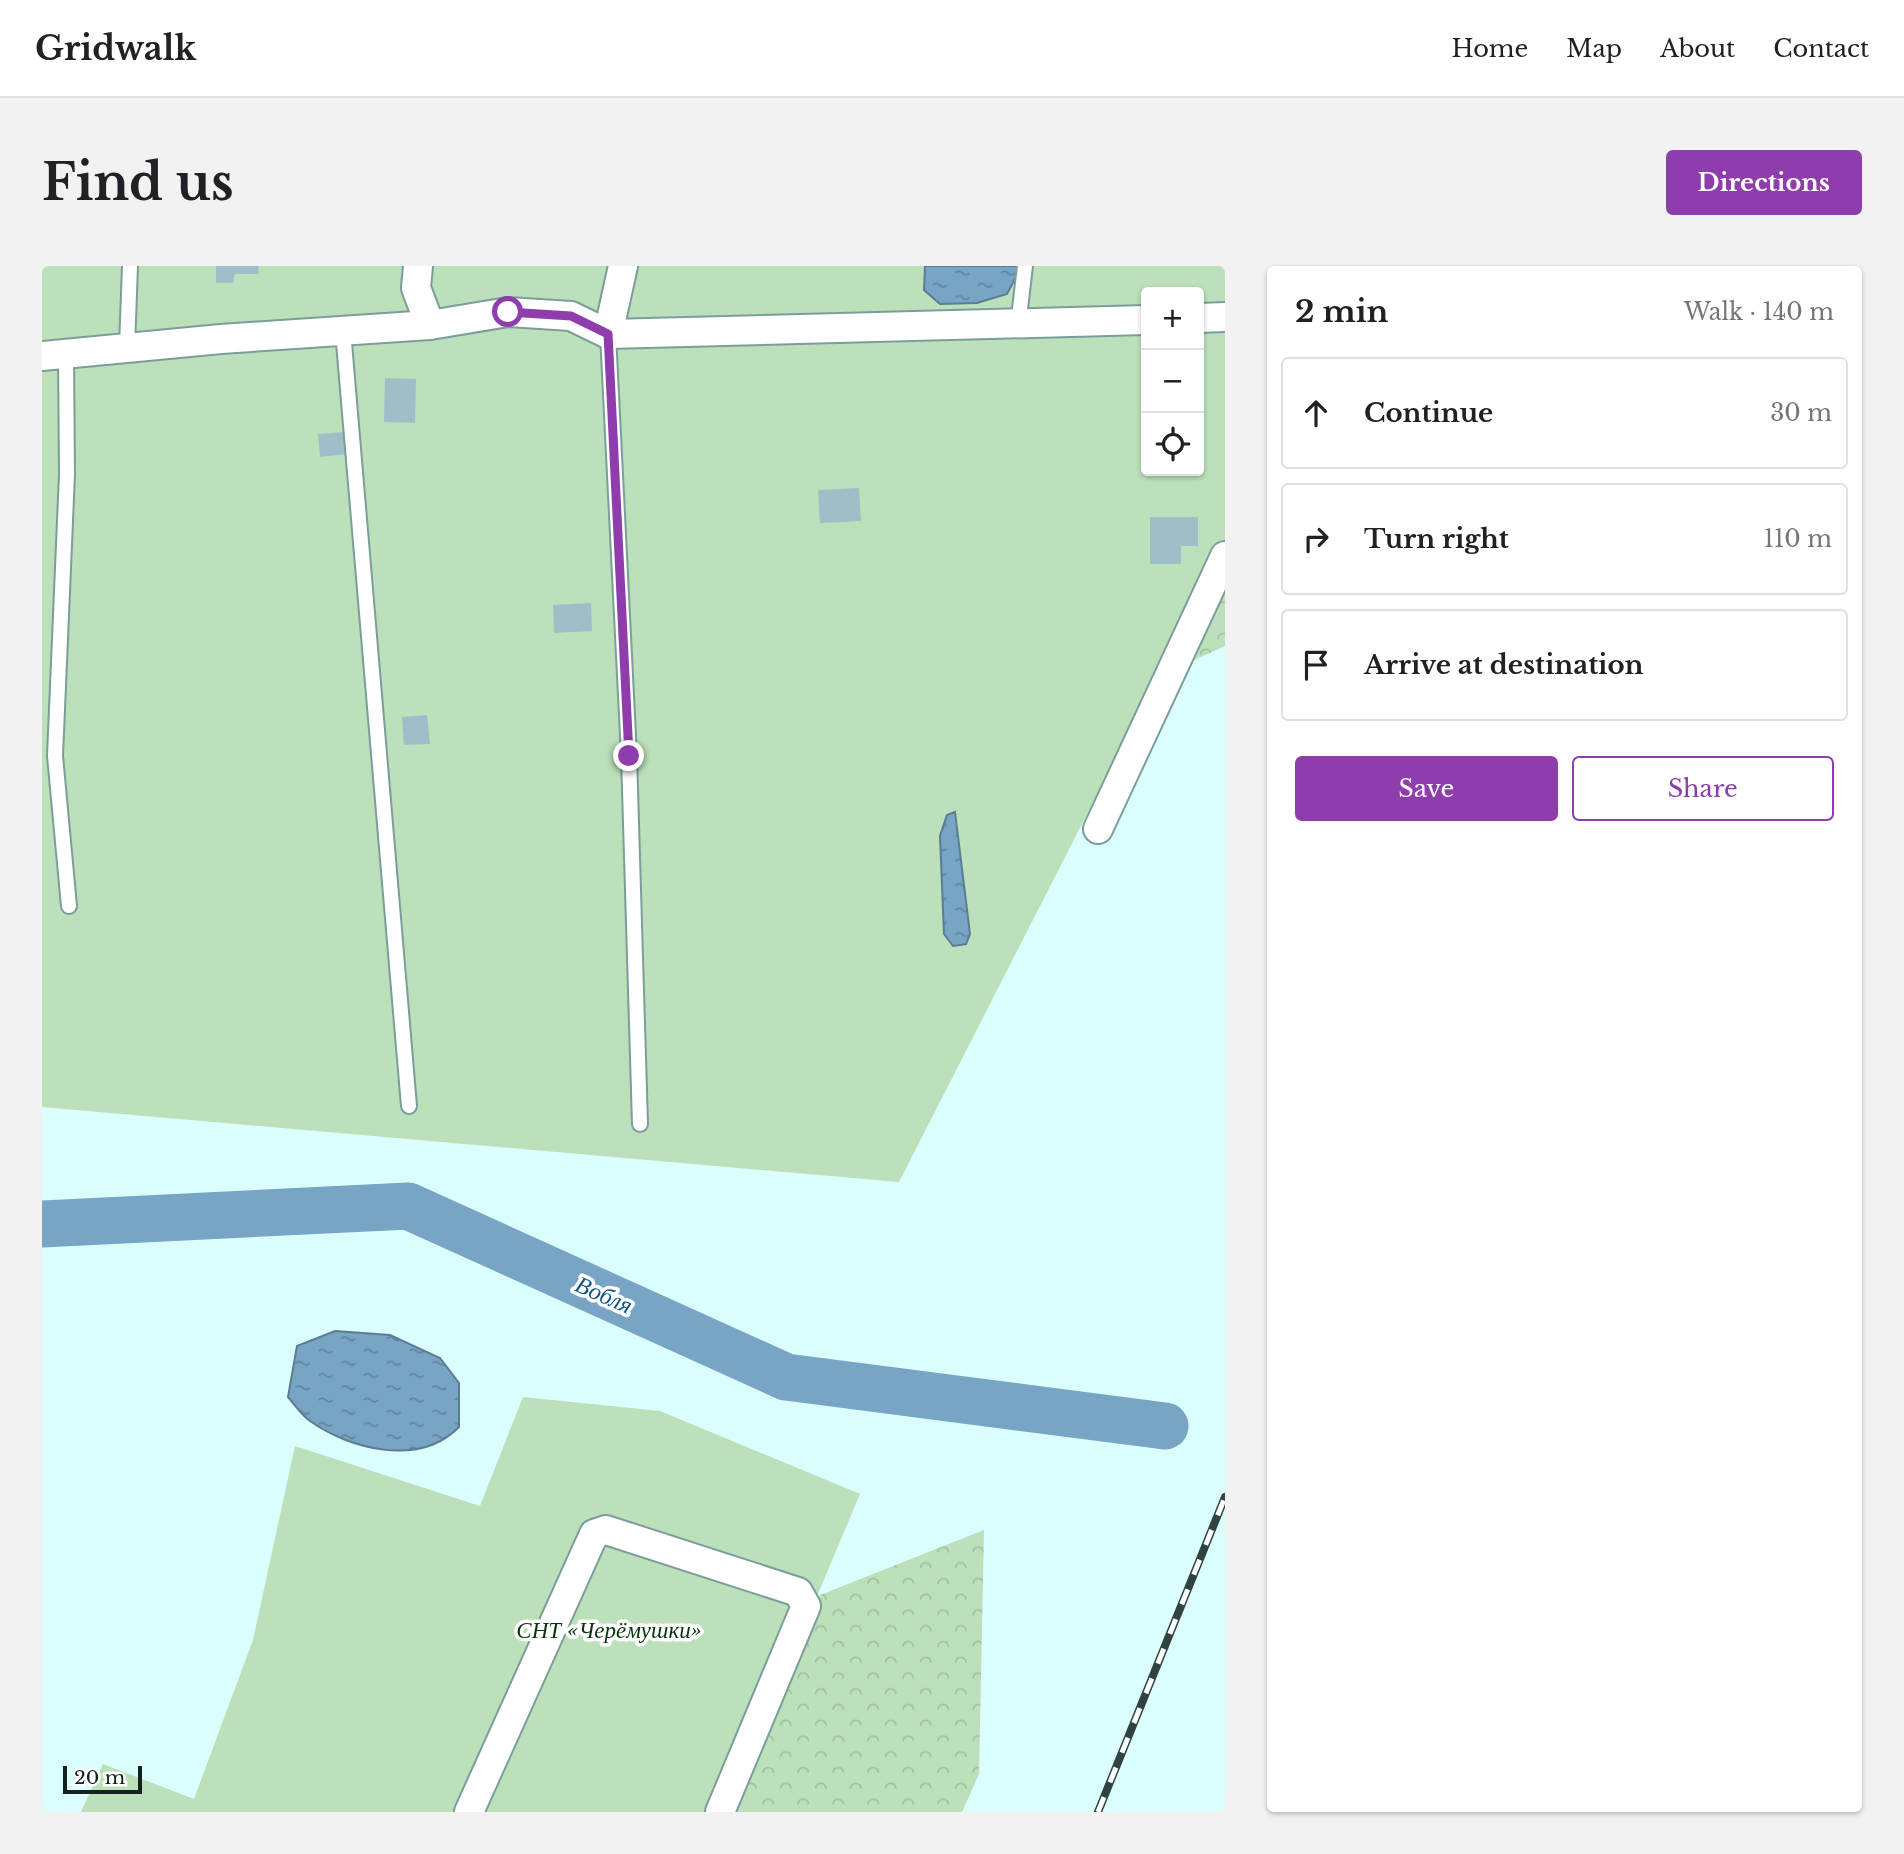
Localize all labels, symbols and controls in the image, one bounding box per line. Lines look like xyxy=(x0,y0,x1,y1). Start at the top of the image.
text: Gridwalk xyxy=(35,28,196,69)
text: Home xyxy=(1452,34,1528,63)
text: Map xyxy=(1566,34,1622,63)
text: About xyxy=(1660,34,1735,63)
text: Contact xyxy=(1773,34,1869,63)
button: Directions xyxy=(1666,150,1862,215)
text: Find us xyxy=(42,152,234,213)
map controls xyxy=(1141,287,1204,476)
button: + xyxy=(1141,287,1204,350)
text: 2 min xyxy=(1295,293,1388,330)
route start xyxy=(492,296,523,327)
text: Walk · 140 m xyxy=(1684,298,1834,326)
button: − xyxy=(1141,350,1204,413)
icon: ahead xyxy=(1297,394,1335,432)
text: Continue xyxy=(1364,397,1493,429)
text: 30 m xyxy=(1770,399,1832,427)
button: locate xyxy=(1141,413,1204,476)
icon: right xyxy=(1297,520,1335,558)
text: Turn right xyxy=(1364,523,1509,555)
text: 110 m xyxy=(1764,525,1832,553)
icon: arrive xyxy=(1297,646,1335,684)
text: Arrive at destination xyxy=(1364,649,1644,681)
route end xyxy=(613,740,644,771)
button: Save xyxy=(1295,756,1558,821)
button: Share xyxy=(1572,756,1834,821)
water label: Вобля xyxy=(571,1269,637,1320)
park label: СНТ «Черёмушки» xyxy=(516,1616,702,1644)
scale bar xyxy=(63,1763,142,1795)
text: 20 m xyxy=(74,1766,125,1789)

